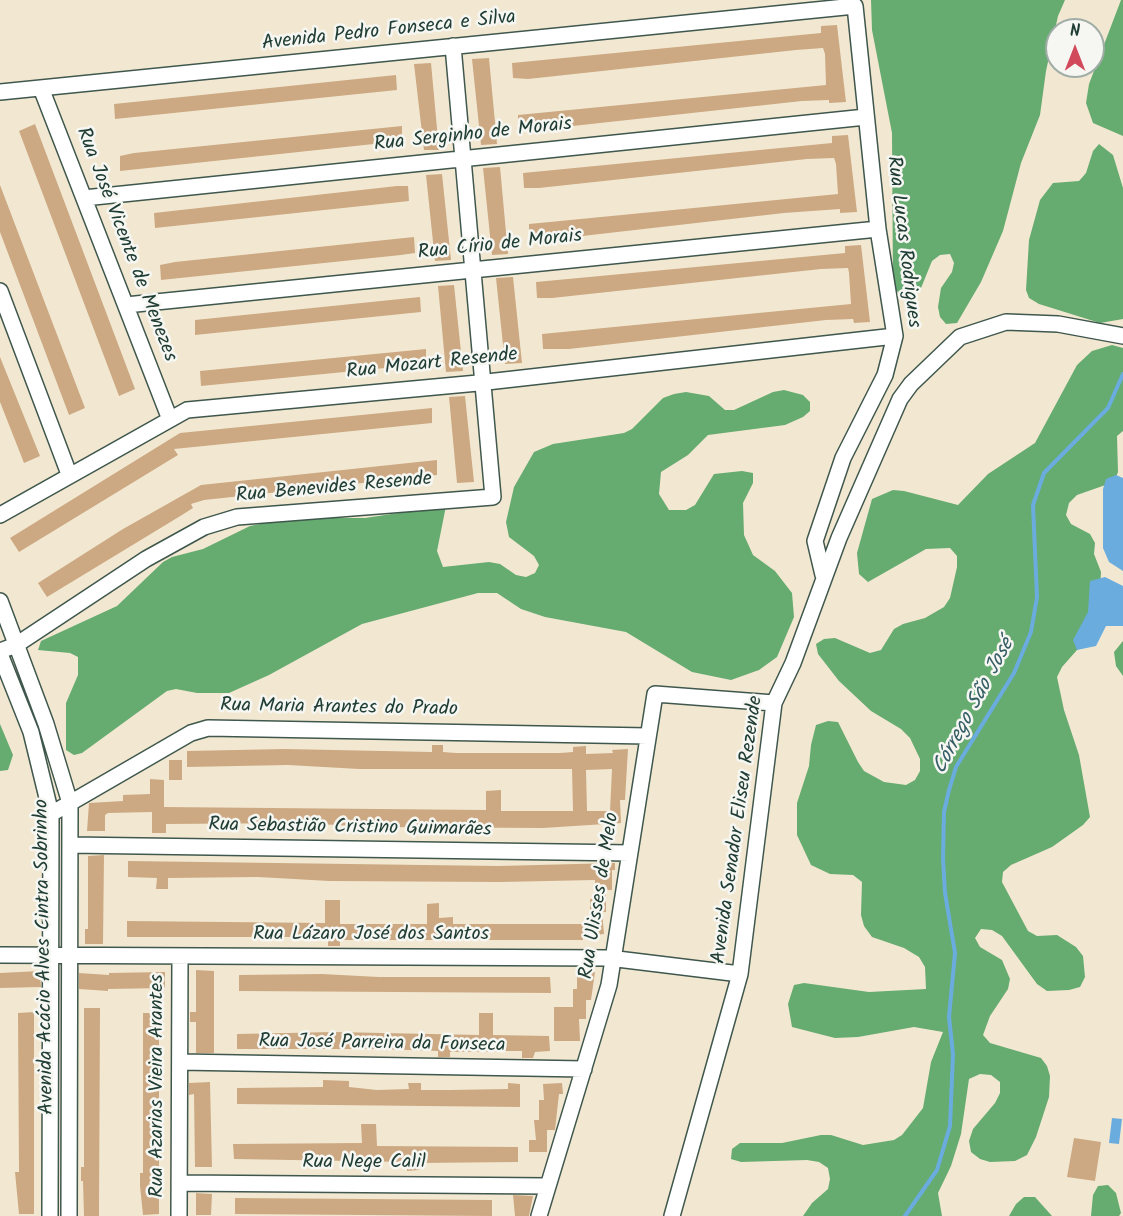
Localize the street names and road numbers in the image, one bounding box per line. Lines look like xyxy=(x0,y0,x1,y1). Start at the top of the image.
street label: Avenida Pedro Fonseca e Silva xyxy=(261,7,517,57)
street label: Rua Serginho de Morais xyxy=(373,114,573,158)
street label: Rua José Vicente de Menezes xyxy=(69,125,181,365)
street label: Rua Lucas Rodrigues xyxy=(880,155,924,329)
street label: Rua Círio de Morais xyxy=(417,225,583,267)
street label: Rua Mozart Resende xyxy=(345,344,519,386)
street label: Rua Benevides Resende xyxy=(235,468,433,510)
street label: Avenida Senador Eliseu Rezende xyxy=(708,694,770,966)
street label: Rua Maria Arantes do Prado xyxy=(220,695,458,723)
street label: Avenida Acácio Alves Cintra Sobrinho xyxy=(31,799,61,1115)
street label: Rua Ulisses de Melo xyxy=(576,811,626,981)
street label: Rua Sebastião Cristino Guimarães xyxy=(208,815,492,843)
street label: Rua Lázaro José dos Santos xyxy=(253,924,489,948)
street label: Rua Azarias Vieira Arantes xyxy=(147,974,171,1198)
street label: Rua José Parreira da Fonseca xyxy=(258,1031,506,1059)
street label: Rua Nege Calil xyxy=(302,1152,426,1176)

